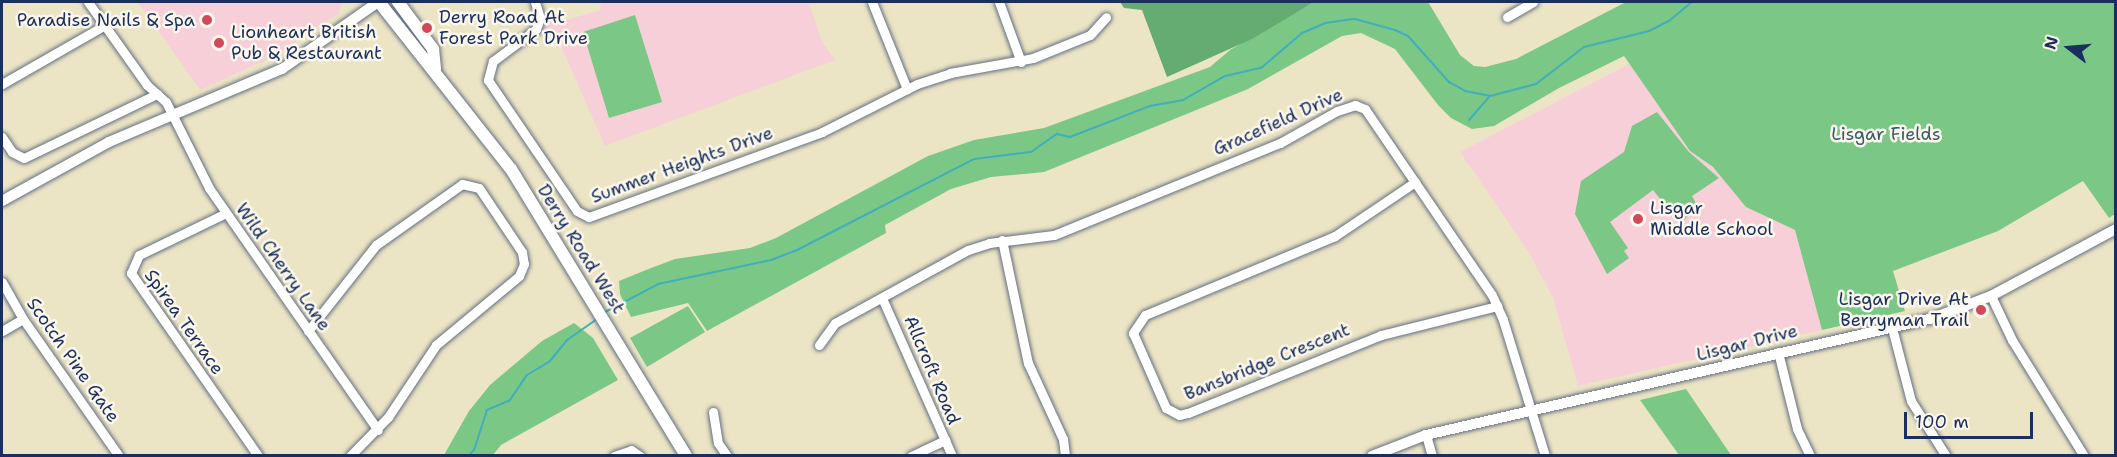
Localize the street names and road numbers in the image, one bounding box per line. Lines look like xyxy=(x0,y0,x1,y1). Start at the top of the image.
street label: Gracefield Drive xyxy=(1210,84,1346,160)
street label: Summer Heights Drive xyxy=(588,122,776,208)
street label: Derry Road West xyxy=(533,180,629,318)
street label: Wild Cherry Lane xyxy=(231,199,335,335)
street label: Spirea Terrace xyxy=(140,265,228,379)
street label: Scotch Pine Gate xyxy=(22,294,124,426)
street label: Allcroft Road xyxy=(899,312,965,428)
street label: Bansbridge Crescent xyxy=(1181,319,1353,405)
street label: Lisgar Drive xyxy=(1694,320,1800,366)

